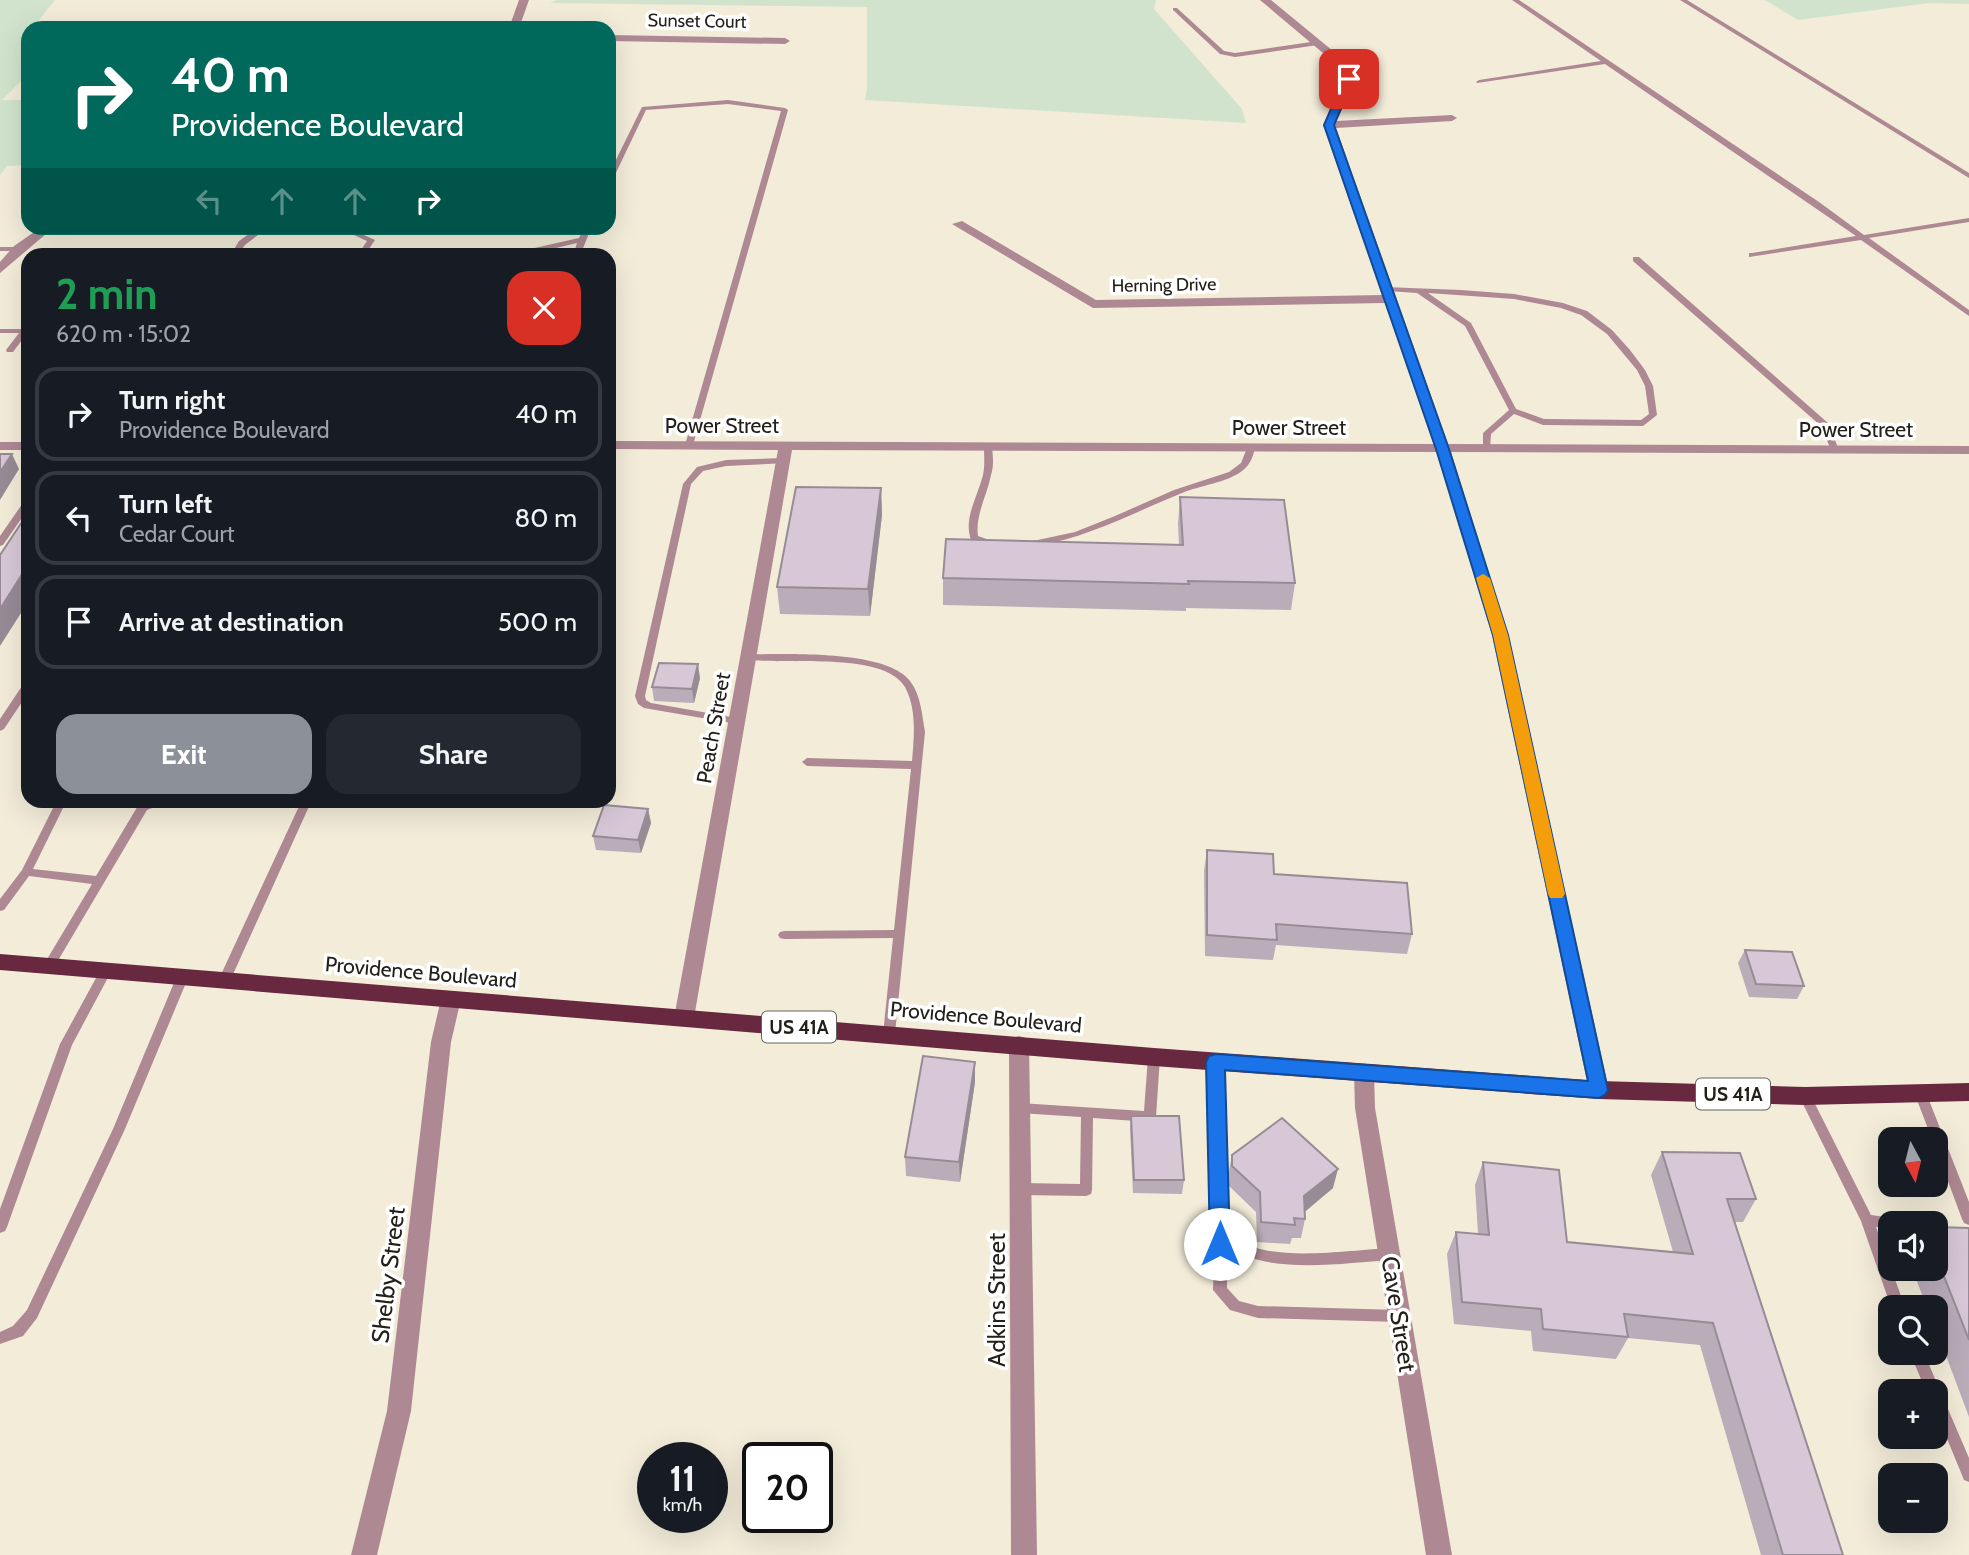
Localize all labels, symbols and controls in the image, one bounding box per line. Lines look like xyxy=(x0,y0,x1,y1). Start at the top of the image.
street label: Sunset Court xyxy=(648,9,746,33)
text: 40 m xyxy=(171,45,290,104)
icon: right xyxy=(56,49,147,140)
pin xyxy=(1319,49,1379,109)
icon: arrive xyxy=(1330,60,1368,98)
text: Providence Boulevard xyxy=(171,105,464,144)
icon: left xyxy=(190,182,228,220)
icon: ahead xyxy=(263,182,301,220)
icon: ahead xyxy=(336,182,374,220)
icon: right xyxy=(409,182,447,220)
text: 2 min xyxy=(56,268,157,320)
button: close xyxy=(507,271,581,345)
street label: Herning Drive xyxy=(1111,273,1217,297)
text: 620 m · 15:02 xyxy=(56,320,191,348)
text: Turn right xyxy=(119,384,225,416)
icon: right xyxy=(60,395,98,433)
text: 40 m xyxy=(515,398,577,430)
street label: Power Street xyxy=(665,413,779,438)
street label: Power Street xyxy=(1232,415,1346,440)
text: Providence Boulevard xyxy=(119,416,330,444)
street label: Power Street xyxy=(1799,417,1913,442)
text: Turn left xyxy=(119,488,212,520)
icon: left xyxy=(60,499,98,537)
text: 80 m xyxy=(514,502,577,534)
text: Cedar Court xyxy=(119,520,234,548)
icon: arrive xyxy=(60,603,98,641)
text: Arrive at destination xyxy=(119,606,344,638)
text: 500 m xyxy=(498,606,577,638)
street label: Peach Street xyxy=(691,671,735,785)
button: Exit xyxy=(56,714,312,794)
button: Share xyxy=(326,714,581,794)
street label: Providence Boulevard xyxy=(324,951,518,993)
street label: Providence Boulevard xyxy=(889,996,1083,1038)
road number: US 41A xyxy=(762,1012,836,1042)
road number: US 41A xyxy=(1696,1078,1770,1110)
north arrow xyxy=(1878,1127,1948,1197)
map controls xyxy=(1878,1127,1948,1533)
street label: Shelby Street xyxy=(365,1205,411,1345)
position arrow xyxy=(1183,1207,1257,1281)
button: sound xyxy=(1878,1211,1948,1281)
street label: Adkins Street xyxy=(982,1233,1011,1367)
street label: Cave Street xyxy=(1376,1254,1422,1374)
button: search xyxy=(1878,1295,1948,1365)
button: + xyxy=(1878,1379,1948,1449)
speed limit sign: 20 xyxy=(742,1442,833,1533)
text: 11 xyxy=(670,1457,695,1500)
button: − xyxy=(1878,1463,1948,1533)
text: km/h xyxy=(663,1494,702,1516)

